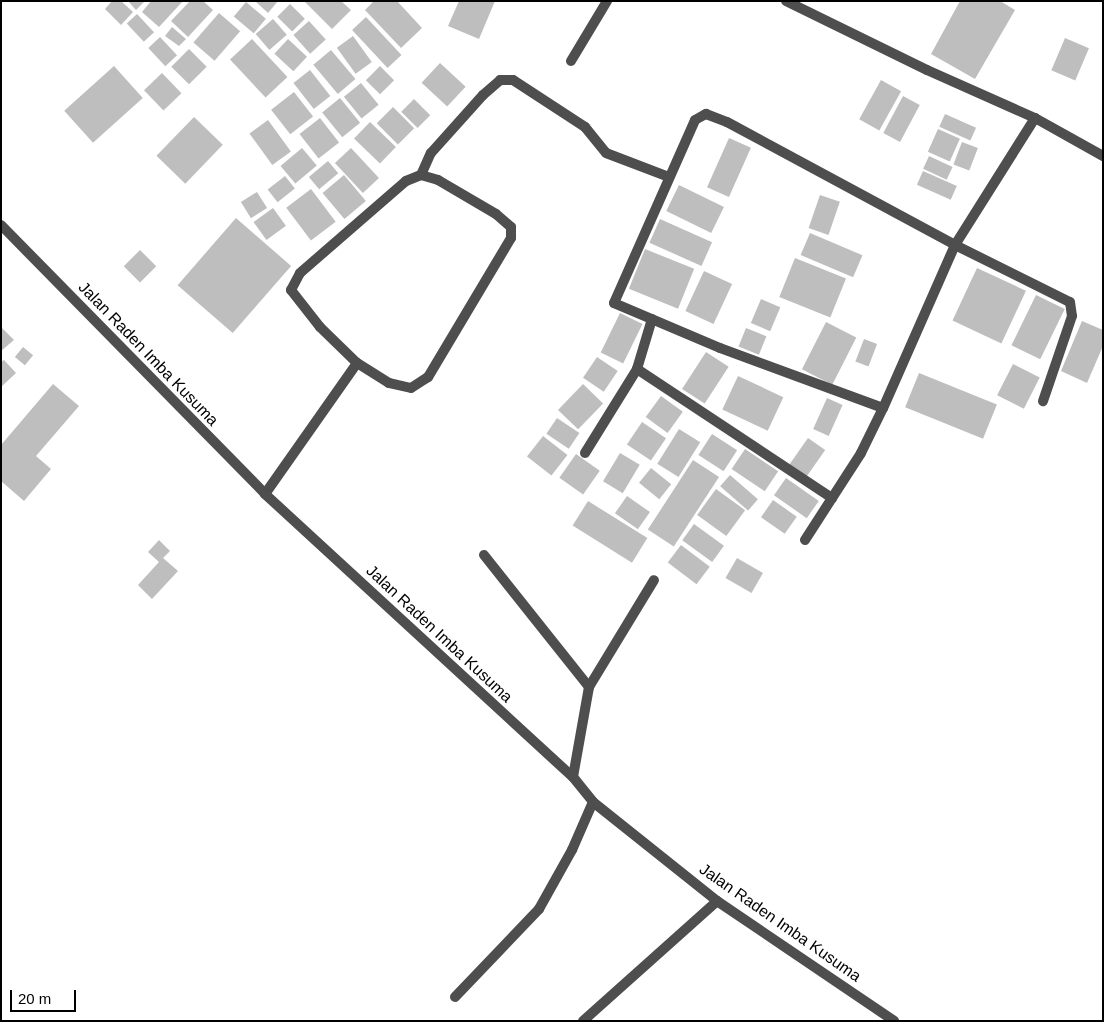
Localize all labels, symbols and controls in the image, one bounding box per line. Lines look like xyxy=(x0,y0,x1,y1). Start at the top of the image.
street label: Jalan Raden Imba Kusuma xyxy=(74,278,222,430)
street label: Jalan Raden Imba Kusuma xyxy=(362,561,516,707)
street label: Jalan Raden Imba Kusuma xyxy=(695,860,865,986)
scale bar xyxy=(12,980,79,1012)
text: 20 m xyxy=(18,990,51,1007)

